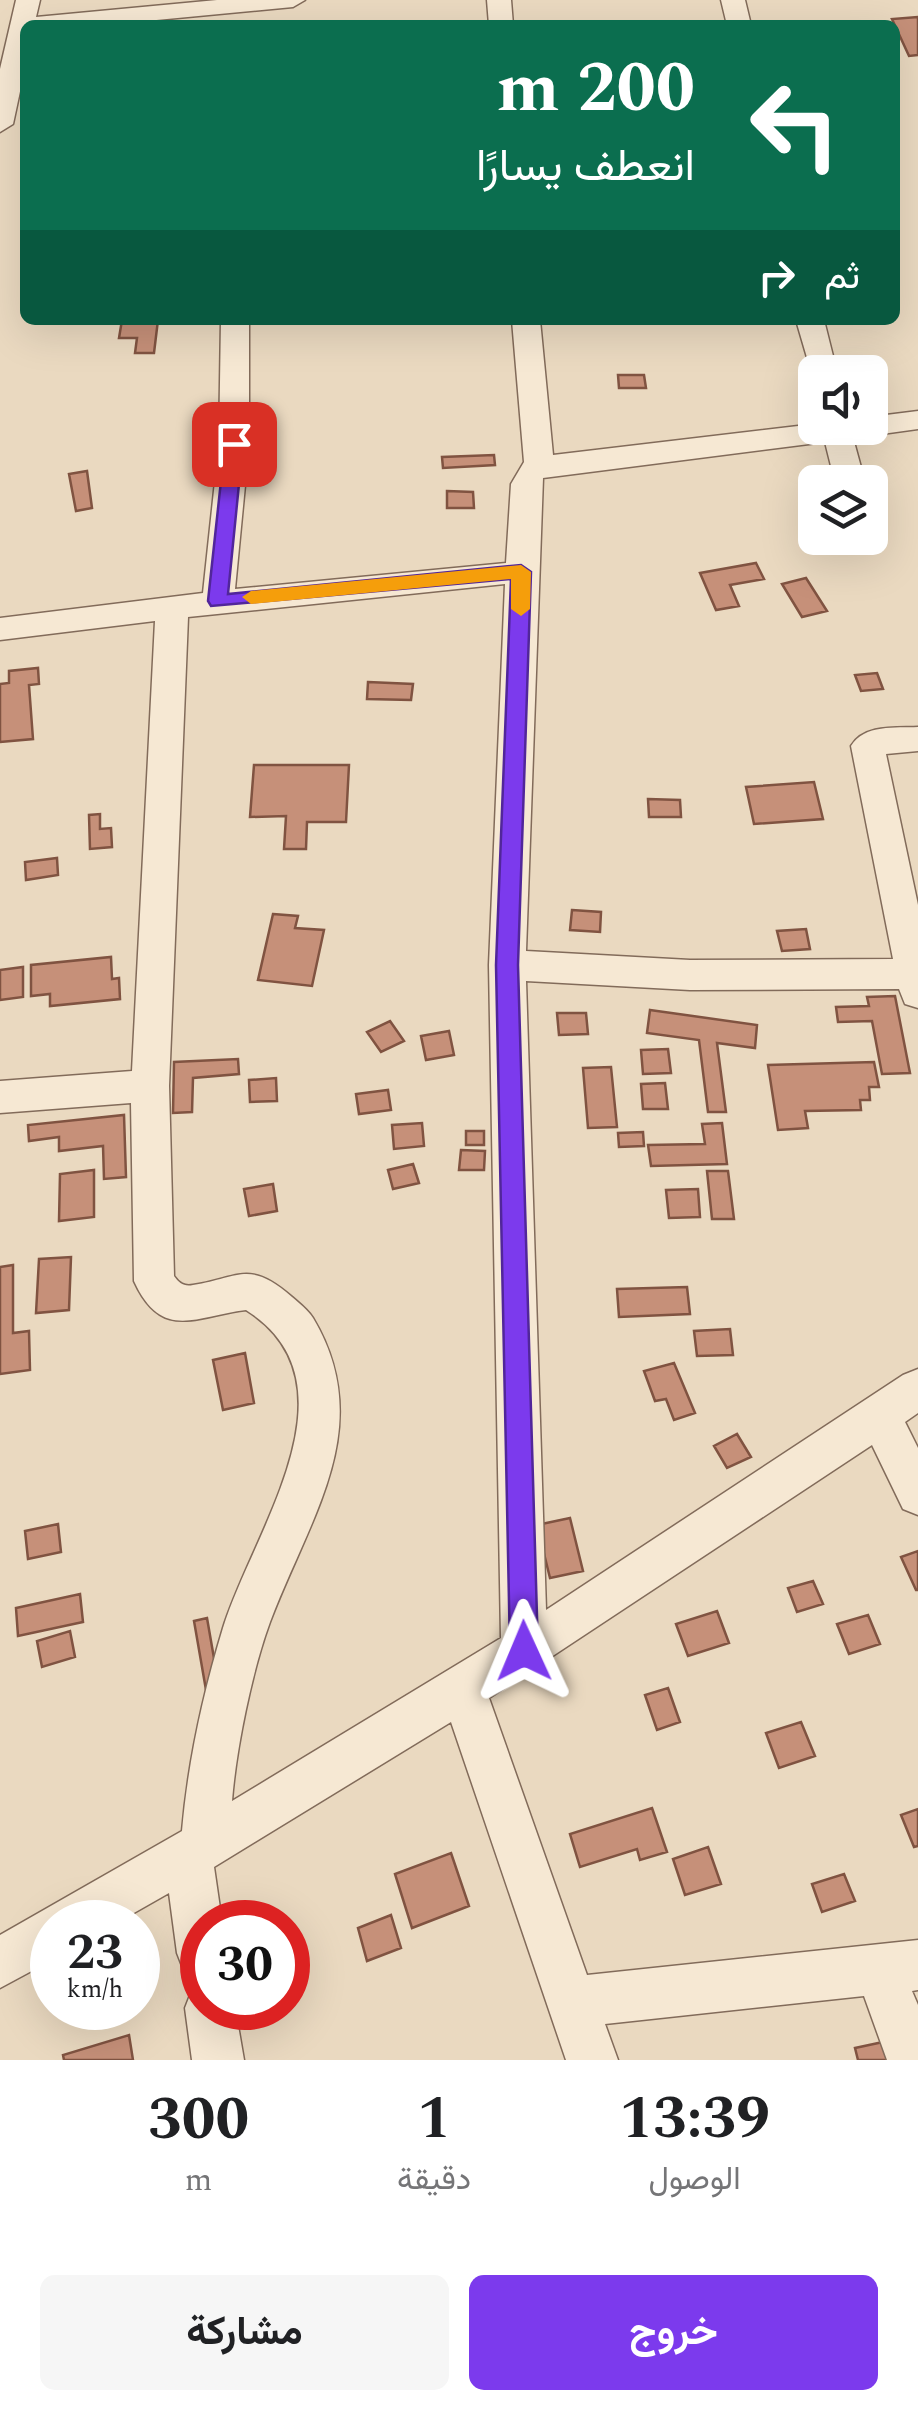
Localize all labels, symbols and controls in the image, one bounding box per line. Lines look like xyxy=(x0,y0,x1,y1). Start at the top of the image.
text: 200 m xyxy=(497,36,695,142)
icon: left xyxy=(730,60,860,190)
text: انعطف يسارًا xyxy=(476,132,695,201)
text: ثم xyxy=(824,248,860,306)
icon: right xyxy=(749,250,804,305)
map controls xyxy=(798,355,888,555)
button: sound xyxy=(798,355,888,445)
pin xyxy=(192,402,277,487)
icon: arrive xyxy=(207,417,262,472)
button: layers xyxy=(798,465,888,555)
position arrow xyxy=(472,1599,576,1703)
speed limit sign: 30 xyxy=(180,1900,310,2030)
text: 23 xyxy=(67,1915,123,1991)
text: km/h xyxy=(67,1971,123,2009)
text: 1 xyxy=(417,2073,451,2165)
text: 13:39 xyxy=(619,2073,770,2165)
text: 300 xyxy=(148,2074,249,2166)
text: دقيقة xyxy=(397,2155,471,2204)
text: الوصول xyxy=(648,2155,741,2204)
text: m xyxy=(185,2156,212,2205)
button: مشاركة xyxy=(40,2275,449,2390)
button: خروج xyxy=(469,2275,878,2390)

